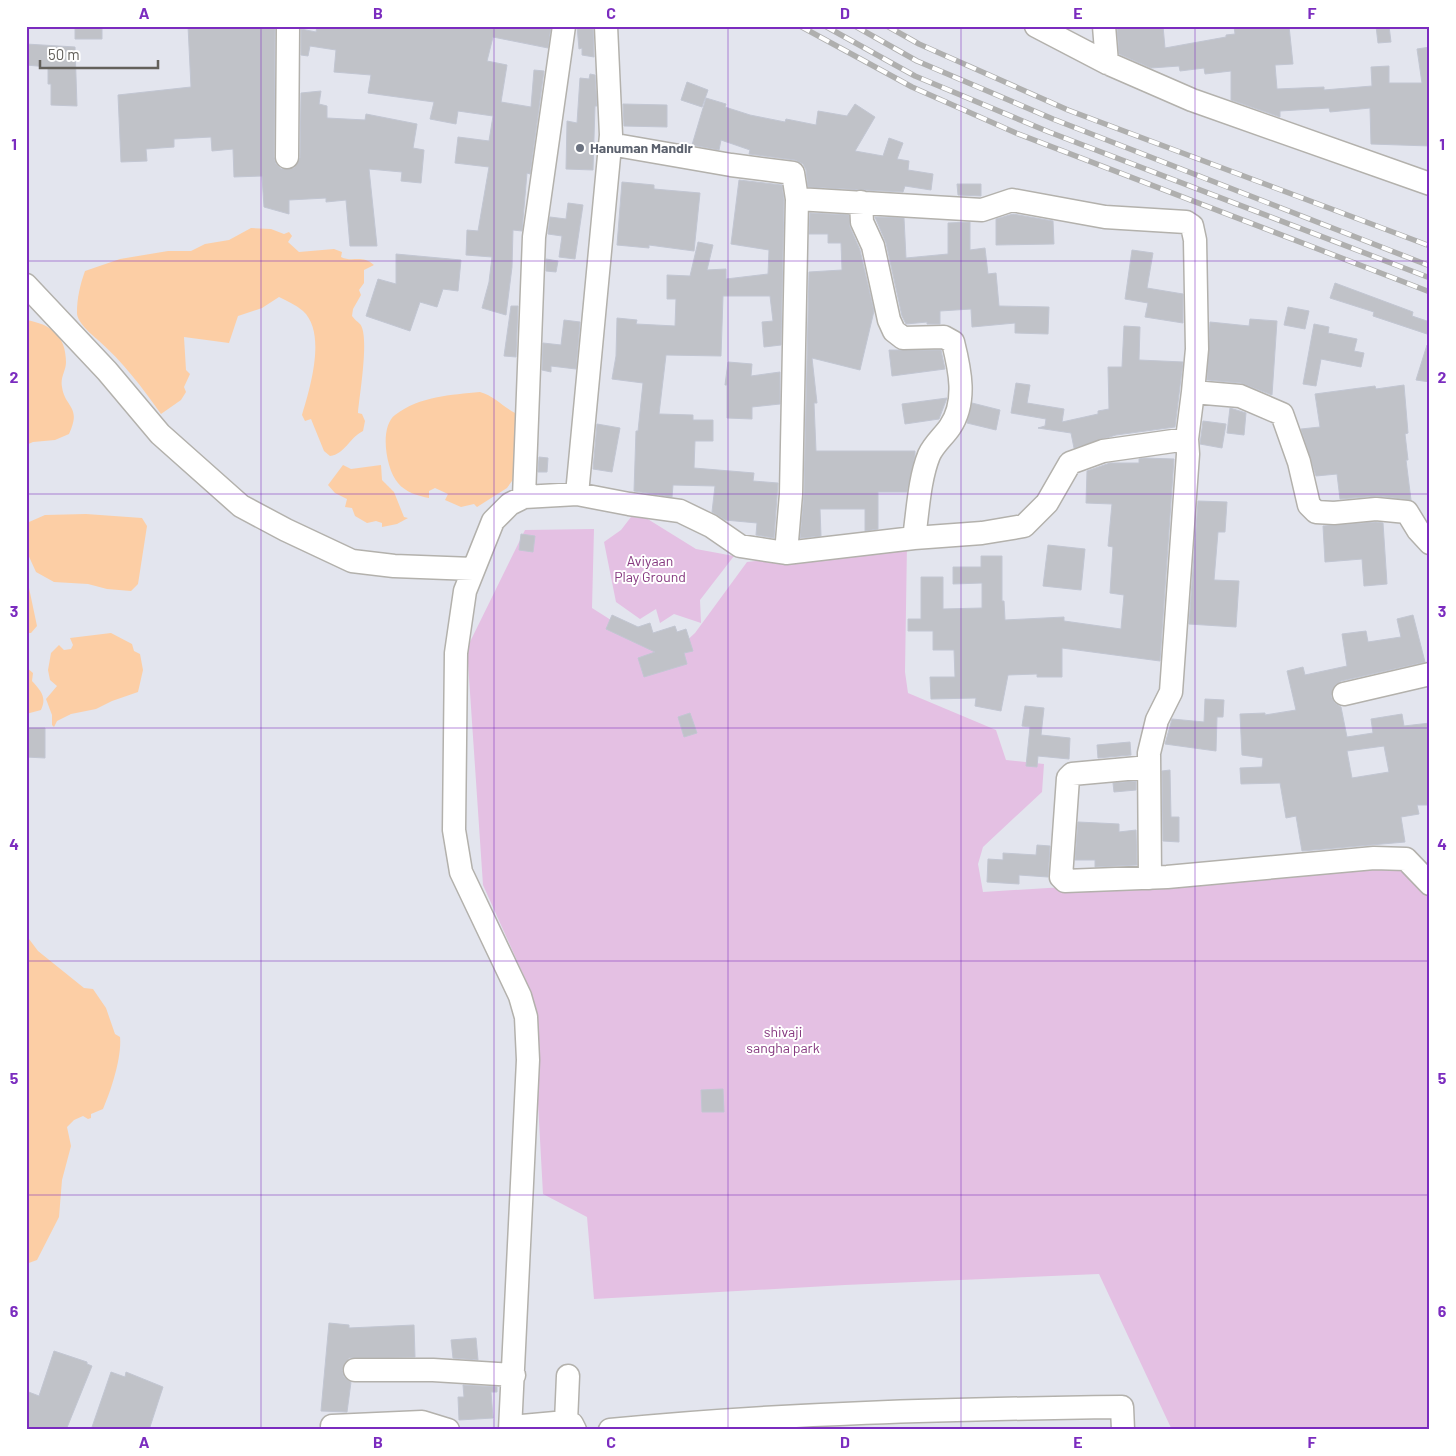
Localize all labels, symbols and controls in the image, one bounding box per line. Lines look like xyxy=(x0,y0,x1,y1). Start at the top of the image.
text: A xyxy=(139,3,150,22)
text: B xyxy=(373,3,383,22)
text: C xyxy=(606,3,616,22)
text: D xyxy=(840,3,850,22)
text: E xyxy=(1073,3,1083,22)
text: F xyxy=(1308,3,1317,22)
scale bar xyxy=(40,38,158,70)
text: 50 m xyxy=(48,45,80,63)
text: 1 xyxy=(11,134,17,153)
text: 1 xyxy=(1439,134,1445,153)
place label: Hanuman Mandir xyxy=(590,139,694,156)
marker: Hanuman Mandir xyxy=(574,142,586,154)
text: 2 xyxy=(10,367,19,386)
text: 2 xyxy=(1438,367,1447,386)
park label: Aviyaan Play Ground xyxy=(614,552,686,585)
text: 3 xyxy=(10,601,18,620)
text: 3 xyxy=(1438,601,1446,620)
text: 4 xyxy=(9,834,19,853)
text: 4 xyxy=(1437,834,1447,853)
park label: shivaji sangha park xyxy=(746,1023,820,1056)
text: 5 xyxy=(10,1068,19,1087)
text: 5 xyxy=(1438,1068,1447,1087)
text: 6 xyxy=(10,1301,19,1320)
text: 6 xyxy=(1438,1301,1447,1320)
text: A xyxy=(139,1432,150,1451)
text: B xyxy=(373,1432,383,1451)
text: C xyxy=(606,1432,616,1451)
text: D xyxy=(840,1432,850,1451)
text: E xyxy=(1073,1432,1083,1451)
text: F xyxy=(1308,1432,1317,1451)

